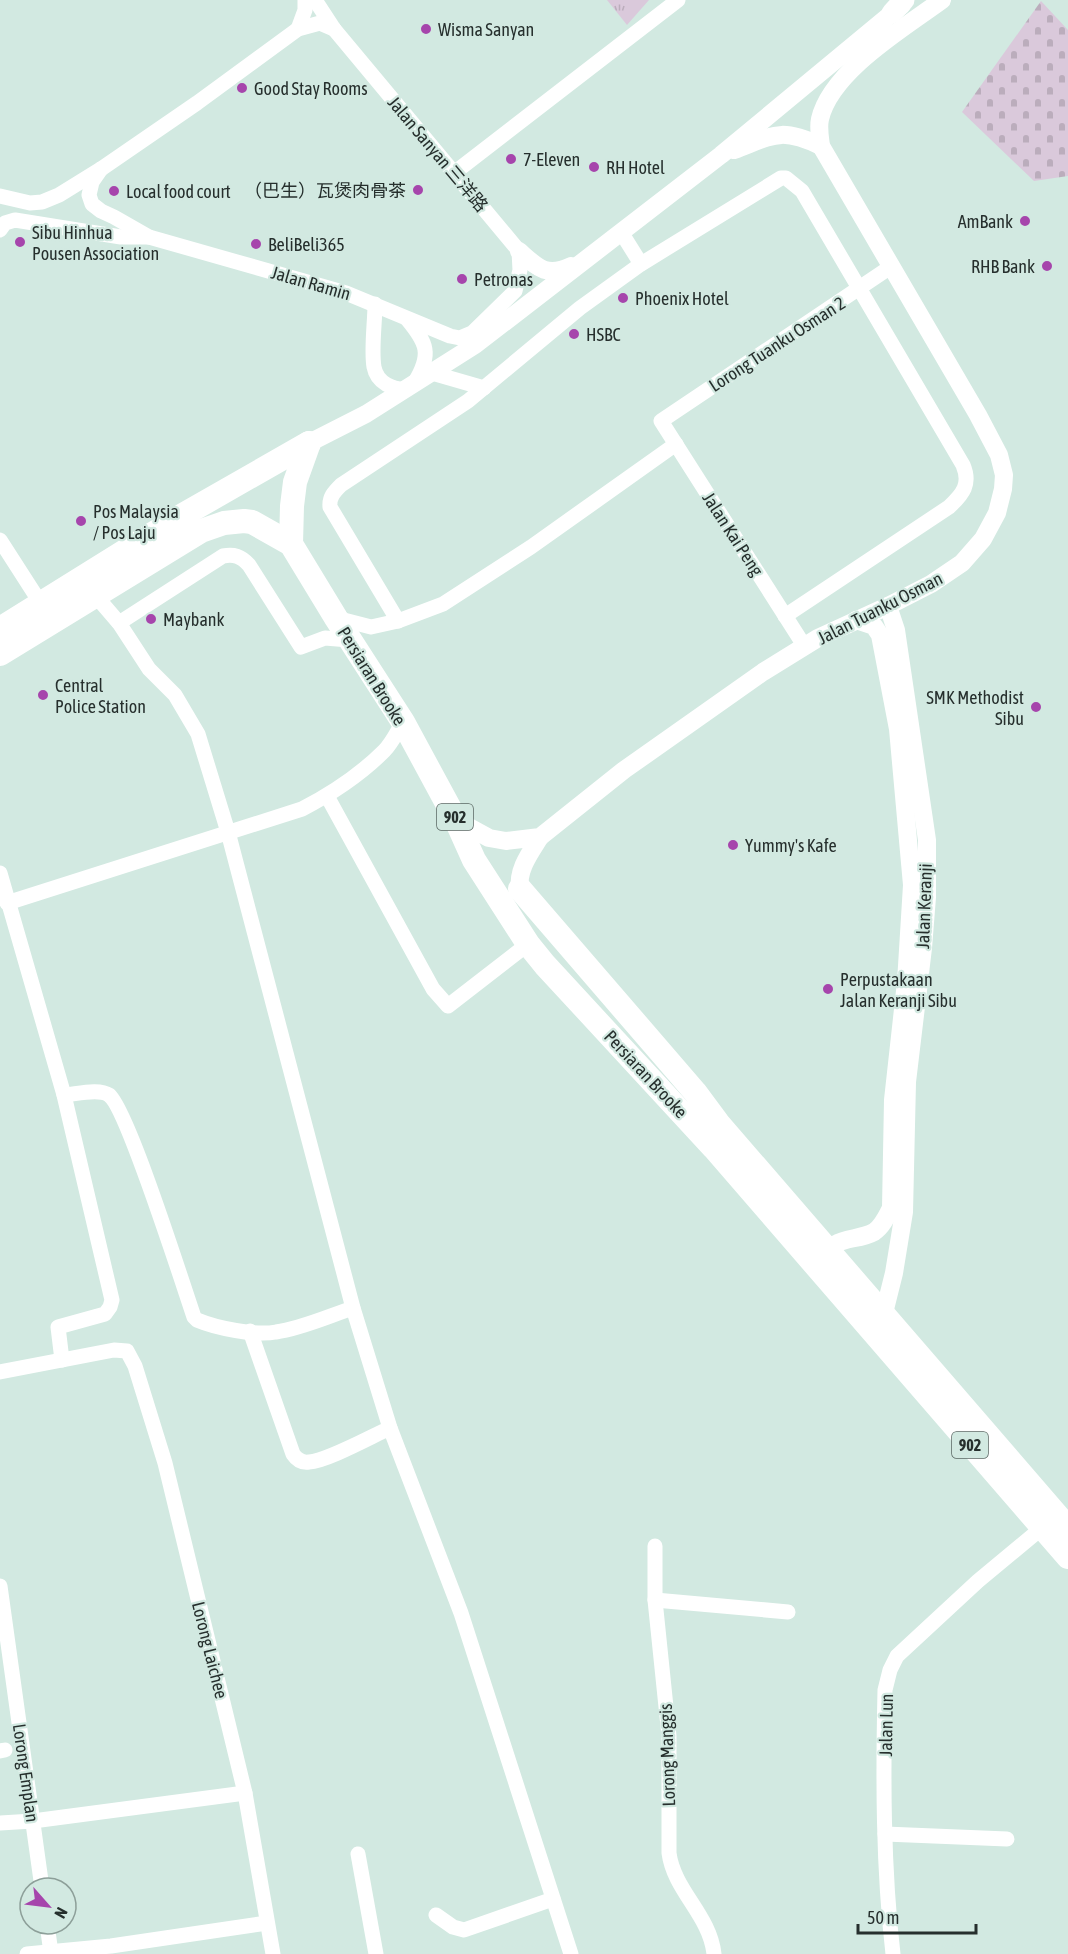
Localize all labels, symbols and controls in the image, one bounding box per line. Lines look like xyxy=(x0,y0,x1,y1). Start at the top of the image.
place label: Wisma Sanyan xyxy=(438,19,534,40)
marker: Wisma Sanyan xyxy=(419,22,433,36)
place label: Good Stay Rooms xyxy=(254,78,368,99)
marker: Good Stay Rooms xyxy=(235,81,249,95)
street label: Jalan Sanyan 三洋路 xyxy=(384,92,492,216)
place label: 7-Eleven xyxy=(523,149,580,170)
marker: 7-Eleven xyxy=(504,152,518,166)
place label: RH Hotel xyxy=(606,157,665,178)
marker: RH Hotel xyxy=(587,160,601,174)
place label: （巴生）瓦煲肉骨茶 xyxy=(244,180,406,201)
place label: Local food court xyxy=(126,181,231,202)
marker: （巴生）瓦煲肉骨茶 xyxy=(411,183,425,197)
marker: Local food court xyxy=(107,184,121,198)
place label: AmBank xyxy=(958,211,1013,232)
marker: AmBank xyxy=(1018,214,1032,228)
place label: Sibu Hinhua Pousen Association xyxy=(32,222,159,264)
place label: BeliBeli365 xyxy=(268,234,345,255)
marker: Sibu Hinhua Pousen Association xyxy=(13,235,27,249)
marker: BeliBeli365 xyxy=(249,237,263,251)
place label: RHB Bank xyxy=(971,256,1035,277)
marker: RHB Bank xyxy=(1040,259,1054,273)
street label: Jalan Ramin xyxy=(269,262,353,304)
place label: Petronas xyxy=(474,269,533,290)
marker: Petronas xyxy=(455,272,469,286)
place label: Phoenix Hotel xyxy=(635,288,729,309)
marker: Phoenix Hotel xyxy=(616,291,630,305)
street label: Lorong Tuanku Osman 2 xyxy=(705,292,849,396)
place label: HSBC xyxy=(586,324,621,345)
marker: HSBC xyxy=(567,327,581,341)
street label: Jalan Kai Peng xyxy=(698,488,768,580)
place label: Pos Malaysia / Pos Laju xyxy=(93,501,179,543)
marker: Pos Malaysia / Pos Laju xyxy=(74,514,88,528)
street label: Jalan Tuanku Osman xyxy=(814,567,946,649)
place label: Maybank xyxy=(163,609,224,630)
marker: Maybank xyxy=(144,612,158,626)
street label: Persiaran Brooke xyxy=(333,623,411,729)
place label: Central Police Station xyxy=(55,675,146,717)
place label: SMK Methodist Sibu xyxy=(926,687,1024,729)
marker: Central Police Station xyxy=(36,688,50,702)
marker: SMK Methodist Sibu xyxy=(1029,700,1043,714)
road number: 902 xyxy=(437,804,473,830)
place label: Yummy's Kafe xyxy=(745,835,837,856)
marker: Yummy's Kafe xyxy=(726,838,740,852)
street label: Jalan Keranji xyxy=(912,863,936,949)
place label: Perpustakaan Jalan Keranji Sibu xyxy=(840,969,957,1011)
marker: Perpustakaan Jalan Keranji Sibu xyxy=(821,982,835,996)
street label: Persiaran Brooke xyxy=(600,1026,692,1122)
road number: 902 xyxy=(952,1432,988,1458)
street label: Lorong Laichee xyxy=(188,1599,232,1701)
street label: Jalan Lun xyxy=(875,1693,897,1757)
street label: Lorong Manggis xyxy=(655,1703,679,1807)
street label: Lorong Emplan xyxy=(9,1722,43,1824)
north arrow xyxy=(18,1876,78,1936)
scale bar xyxy=(858,1897,976,1935)
text: N xyxy=(51,1905,71,1921)
text: 50 m xyxy=(867,1907,899,1928)

